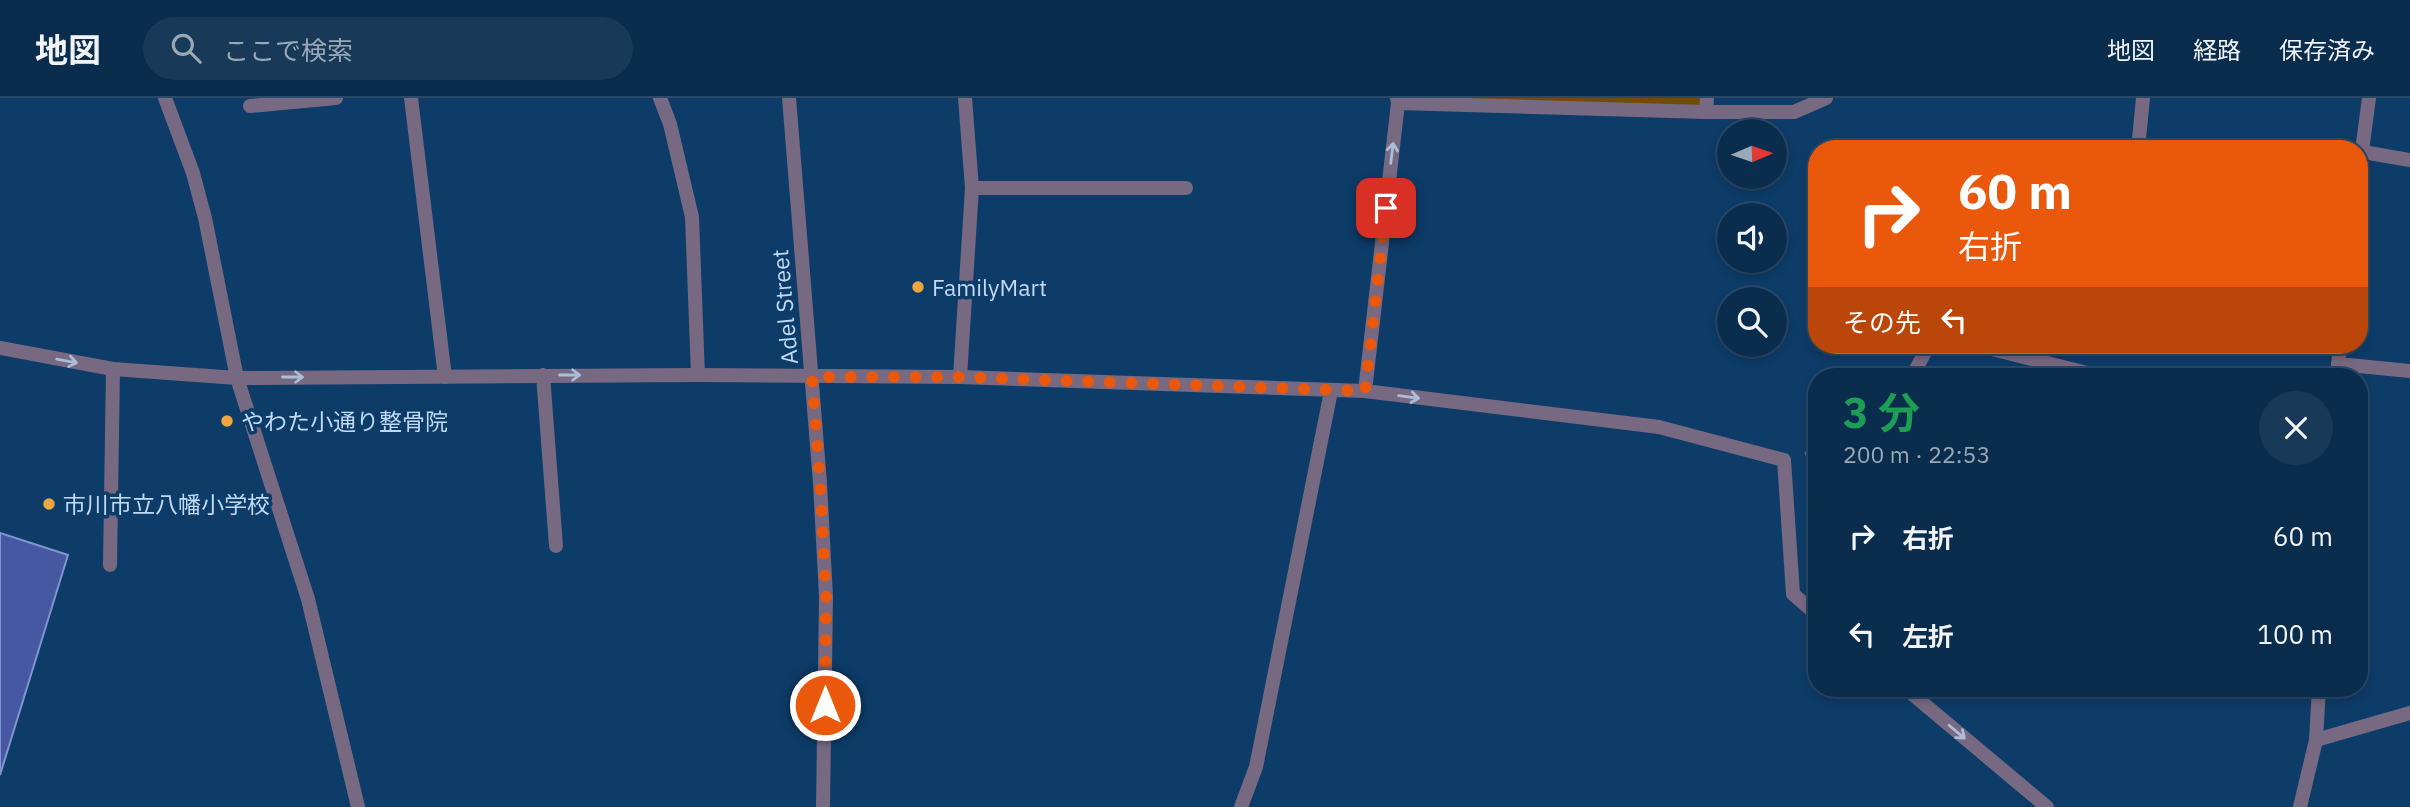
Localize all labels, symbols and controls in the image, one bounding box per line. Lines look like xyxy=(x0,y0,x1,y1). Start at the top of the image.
search box xyxy=(143,17,633,80)
text: 地図 xyxy=(35,28,101,71)
icon: search xyxy=(167,29,205,67)
text: ここで検索 xyxy=(223,33,353,67)
text: 地図 xyxy=(2107,34,2155,66)
text: 経路 xyxy=(2193,34,2241,66)
text: 保存済み xyxy=(2279,34,2375,66)
north arrow xyxy=(1717,119,1787,189)
map controls xyxy=(1717,119,1787,357)
one-way arrow xyxy=(1386,142,1399,165)
text: 60 m xyxy=(1958,159,2072,222)
icon: right xyxy=(1843,168,1934,259)
pin xyxy=(1356,178,1416,238)
icon: arrive xyxy=(1367,189,1405,227)
button: sound xyxy=(1717,203,1787,273)
text: 右折 xyxy=(1958,225,2022,267)
street label: Adel Street xyxy=(764,248,804,366)
place label: FamilyMart xyxy=(932,272,1047,302)
marker: FamilyMart xyxy=(910,279,926,295)
button: search xyxy=(1717,287,1787,357)
icon: left xyxy=(1935,301,1973,339)
text: その先 xyxy=(1843,305,1921,339)
one-way arrow xyxy=(55,355,78,368)
one-way arrow xyxy=(558,368,581,382)
one-way arrow xyxy=(282,370,305,384)
text: 3 分 xyxy=(1843,385,1920,440)
one-way arrow xyxy=(1397,390,1420,403)
button: close xyxy=(2259,391,2333,465)
place label: やわた小通り整骨院 xyxy=(241,406,448,436)
marker: やわた小通り整骨院 xyxy=(219,413,235,429)
text: 200 m · 22:53 xyxy=(1843,439,1990,469)
place label: 市川市立八幡小学校 xyxy=(63,489,270,519)
marker: 市川市立八幡小学校 xyxy=(41,496,57,512)
icon: right xyxy=(1843,517,1881,555)
text: 60 m xyxy=(2273,519,2333,553)
text: 右折 xyxy=(1902,521,1954,555)
icon: left xyxy=(1843,615,1881,653)
text: 100 m xyxy=(2257,617,2333,651)
text: 左折 xyxy=(1902,619,1954,653)
position arrow xyxy=(788,668,862,742)
one-way arrow xyxy=(1947,724,1965,739)

